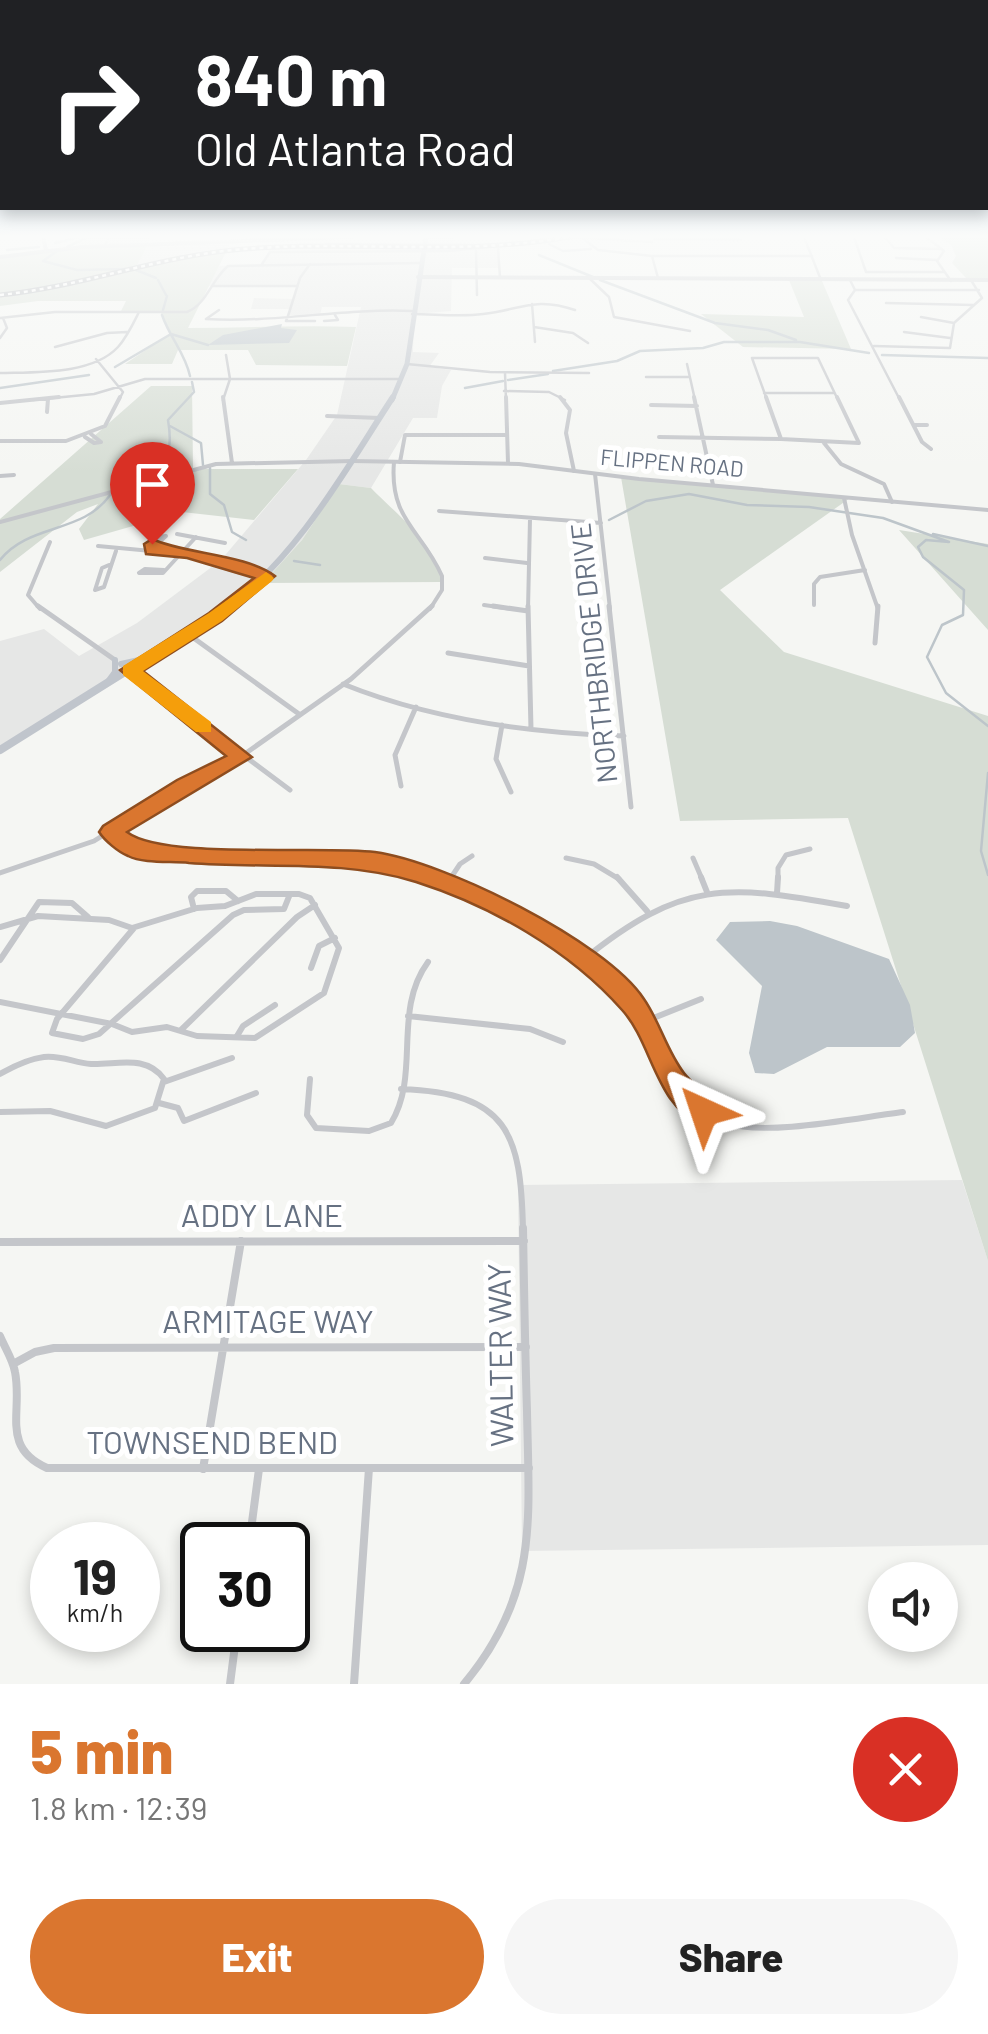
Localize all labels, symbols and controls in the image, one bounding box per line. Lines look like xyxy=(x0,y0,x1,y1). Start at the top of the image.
text: 840 m xyxy=(195,36,388,120)
icon: right xyxy=(30,40,160,170)
text: Old Atlanta Road xyxy=(195,121,516,175)
pin xyxy=(110,442,195,545)
street label: FLIPPEN ROAD xyxy=(600,443,745,481)
icon: arrive xyxy=(125,457,180,512)
street label: NORTHBRIDGE DRIVE xyxy=(562,521,624,785)
position arrow xyxy=(652,1060,756,1164)
street label: ADDY LANE xyxy=(181,1195,343,1233)
street label: WALTER WAY xyxy=(478,1263,520,1447)
street label: ARMITAGE WAY xyxy=(162,1301,374,1339)
street label: TOWNSEND BEND xyxy=(86,1422,338,1460)
speed limit sign: 30 xyxy=(180,1522,310,1652)
text: 19 xyxy=(73,1545,117,1605)
map controls xyxy=(868,1562,958,1652)
button: sound xyxy=(868,1562,958,1652)
text: km/h xyxy=(67,1597,123,1627)
text: 5 min xyxy=(30,1714,173,1786)
button: close xyxy=(853,1717,958,1822)
text: 1.8 km · 12:39 xyxy=(30,1788,208,1826)
button: Exit xyxy=(30,1899,484,2014)
button: Share xyxy=(504,1899,958,2014)

